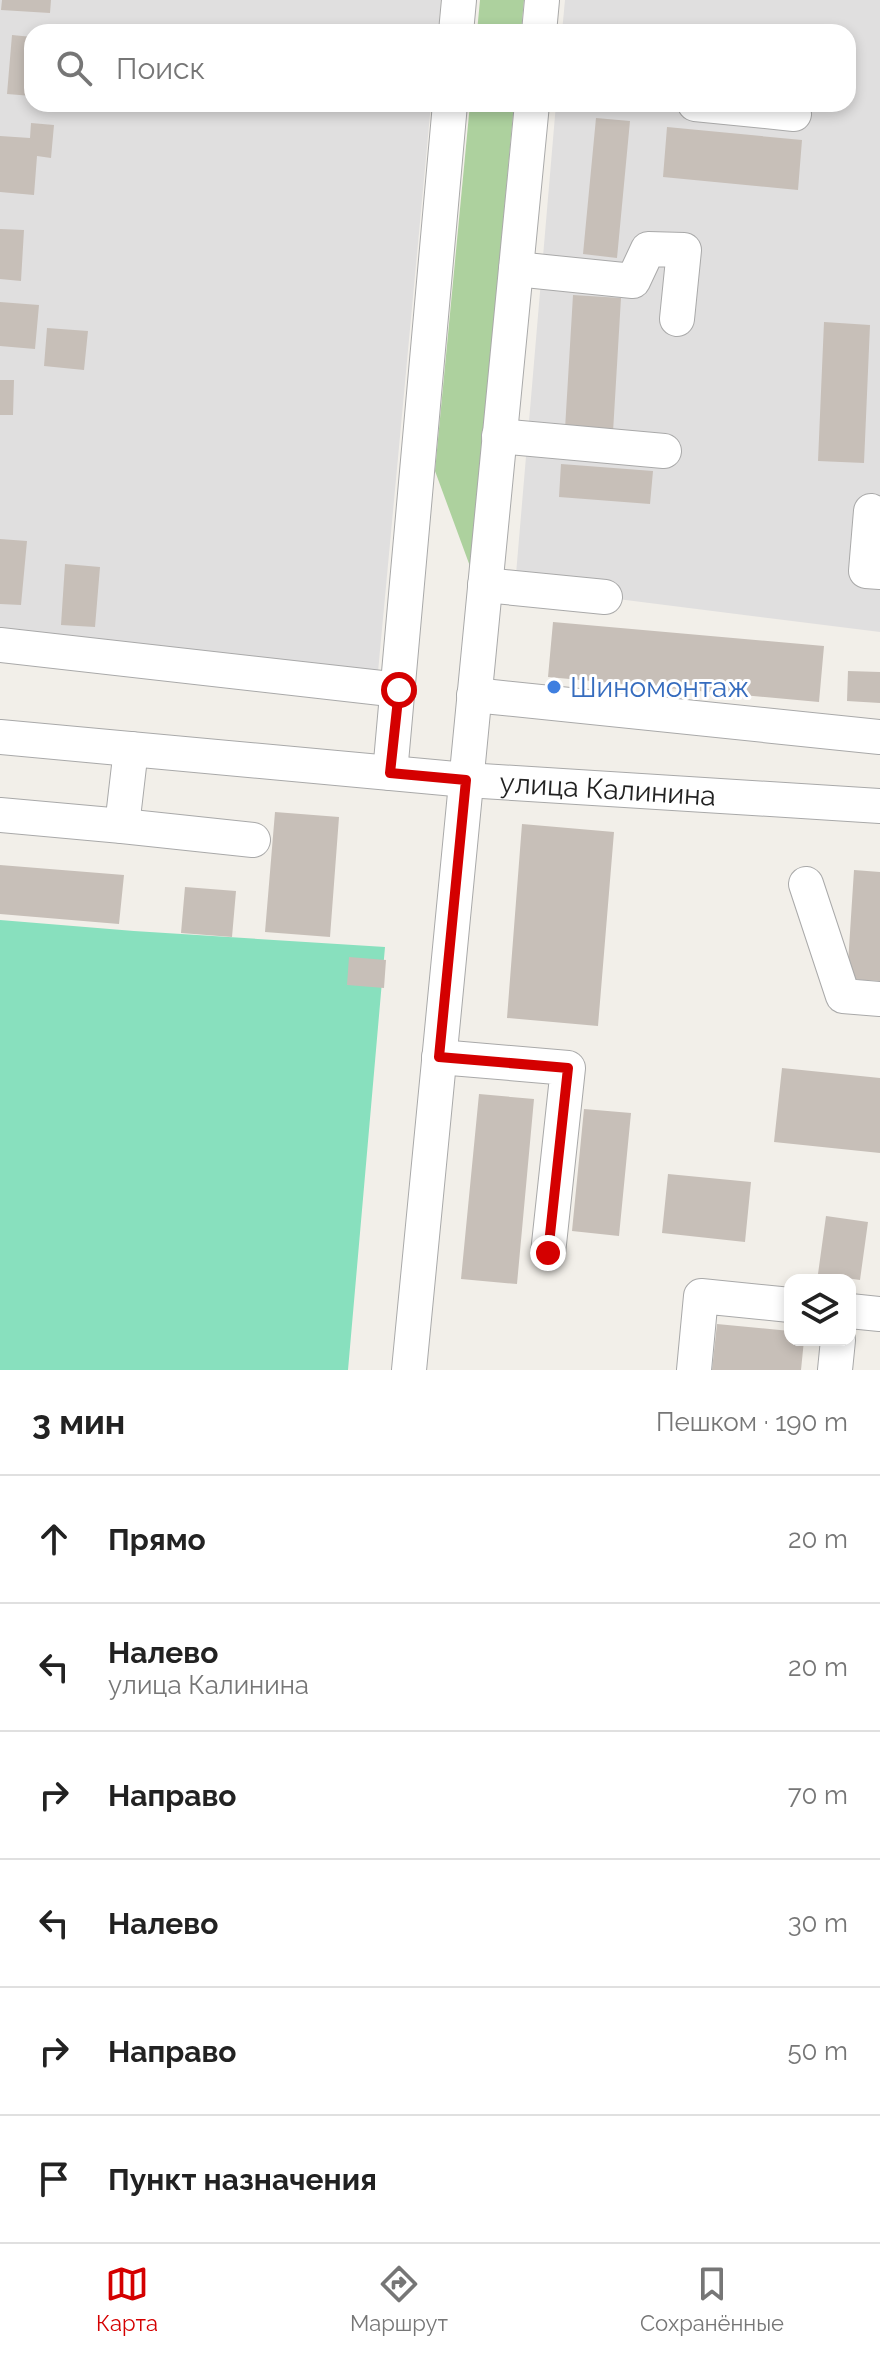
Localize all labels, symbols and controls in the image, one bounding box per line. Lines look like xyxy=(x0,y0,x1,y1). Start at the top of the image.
search box xyxy=(24,24,856,112)
icon: search xyxy=(52,46,96,90)
text: Поиск xyxy=(116,51,205,86)
place label: Шиномонтаж xyxy=(570,671,749,704)
route start xyxy=(381,672,417,708)
marker: Шиномонтаж xyxy=(545,678,563,696)
street label: улица Калинина xyxy=(499,766,717,812)
route end xyxy=(530,1235,566,1271)
map controls xyxy=(784,1274,856,1346)
button: layers xyxy=(784,1274,856,1346)
text: 3 мин xyxy=(32,1402,125,1442)
text: Пешком · 190 m xyxy=(656,1407,848,1437)
icon: ahead xyxy=(32,1517,76,1561)
text: Прямо xyxy=(108,1522,206,1557)
text: 20 m xyxy=(788,1524,848,1554)
text: Налево xyxy=(108,1635,218,1670)
icon: left xyxy=(32,1645,76,1689)
text: 20 m xyxy=(788,1652,848,1682)
text: улица Калинина xyxy=(108,1670,309,1700)
icon: right xyxy=(32,1773,76,1817)
text: Направо xyxy=(108,1778,237,1813)
text: 70 m xyxy=(788,1780,848,1810)
icon: left xyxy=(32,1901,76,1945)
text: Налево xyxy=(108,1906,218,1941)
text: 30 m xyxy=(788,1908,848,1938)
icon: right xyxy=(32,2029,76,2073)
text: Направо xyxy=(108,2034,237,2069)
text: 50 m xyxy=(787,2036,848,2066)
icon: arrive xyxy=(32,2157,76,2201)
text: Пункт назначения xyxy=(108,2162,377,2197)
tab: Карта xyxy=(96,2262,158,2336)
tab: Маршрут xyxy=(350,2262,448,2336)
tab: Сохранённые xyxy=(640,2262,784,2336)

